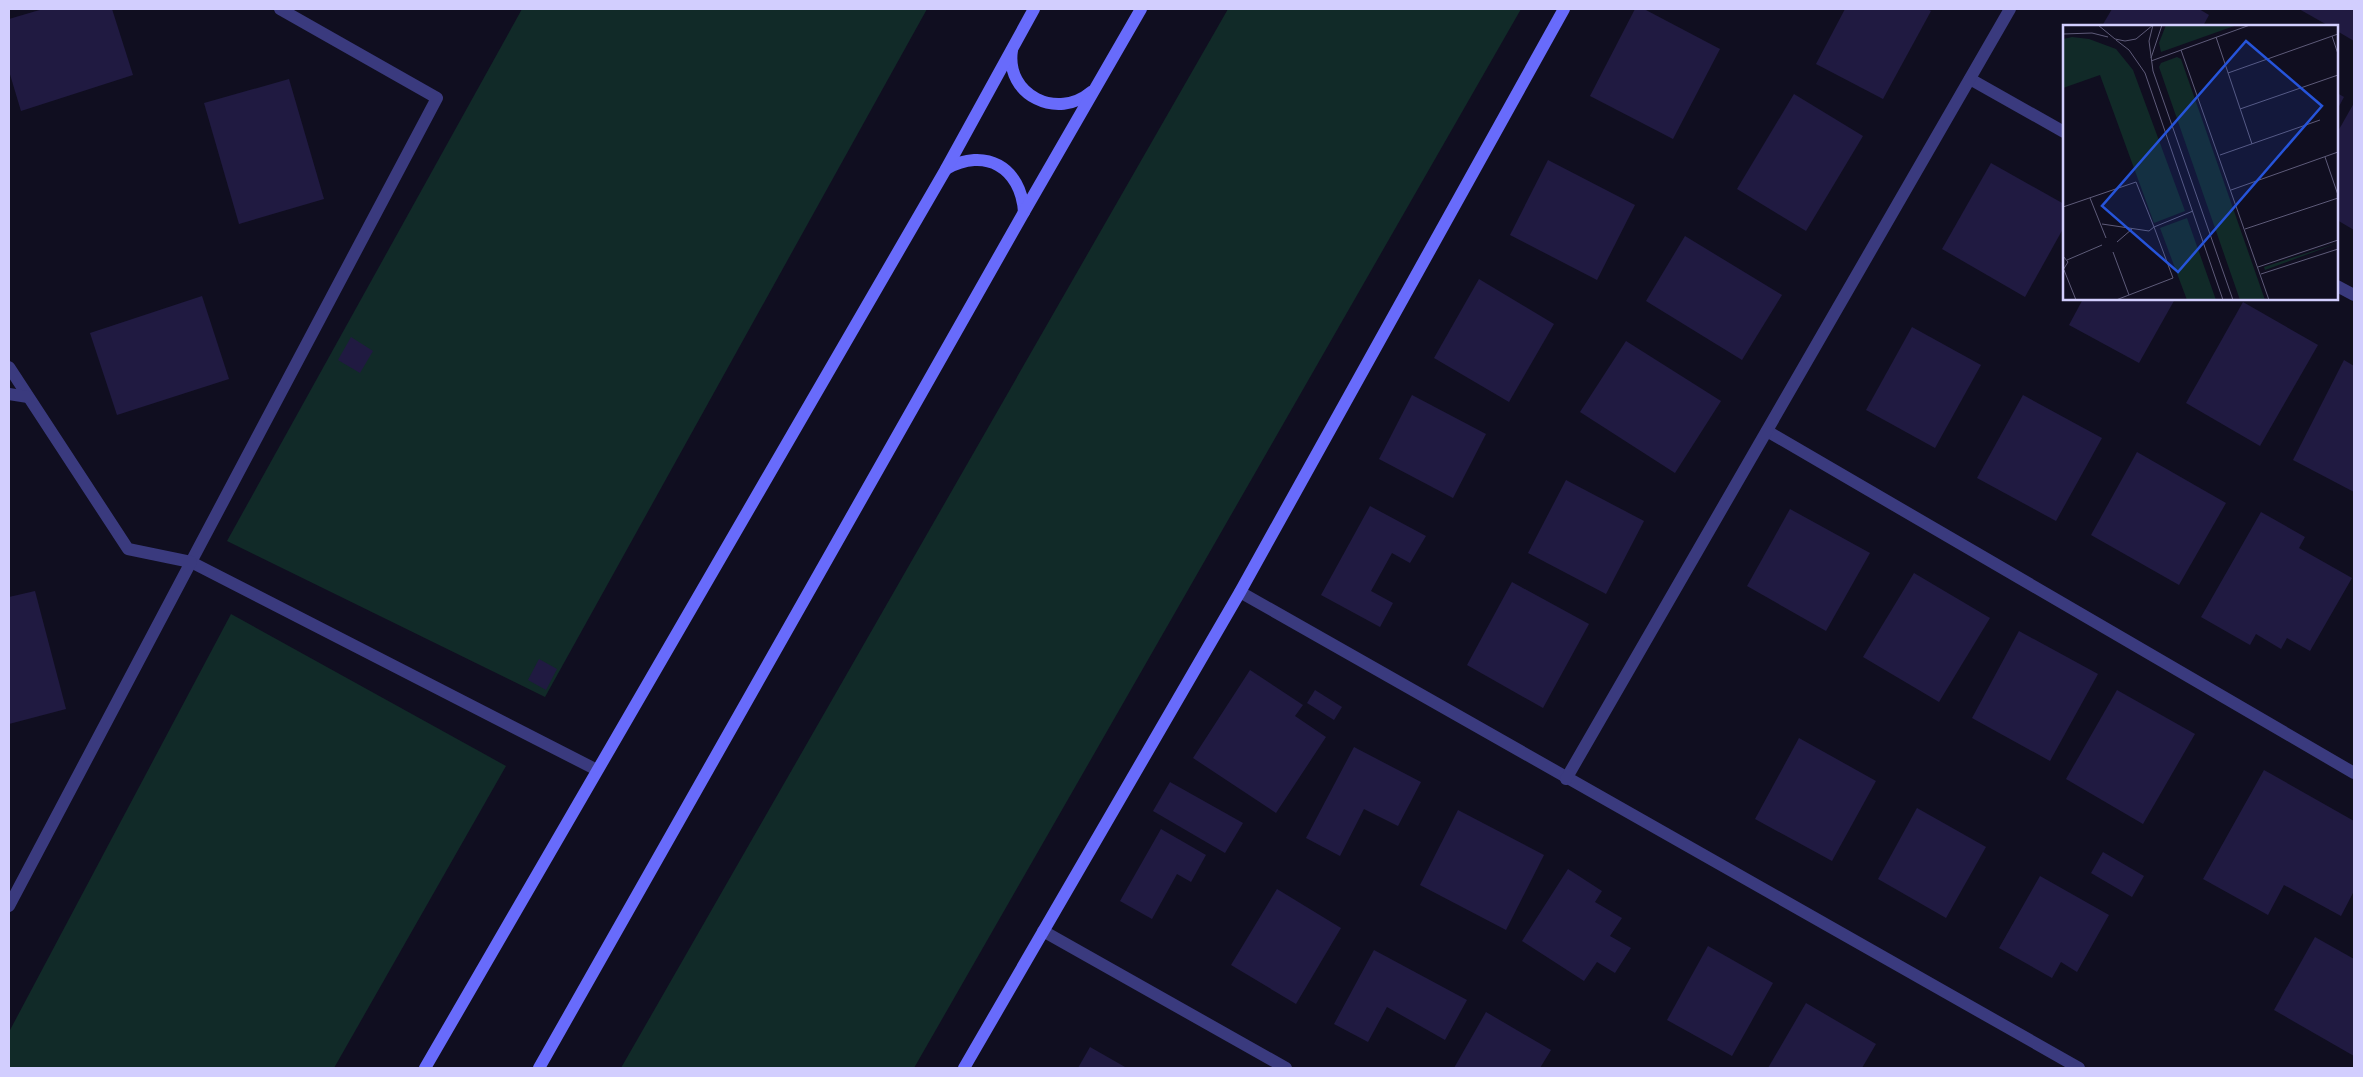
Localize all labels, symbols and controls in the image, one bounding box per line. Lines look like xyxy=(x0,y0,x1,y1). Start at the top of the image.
inset map xyxy=(2063,25,2338,300)

